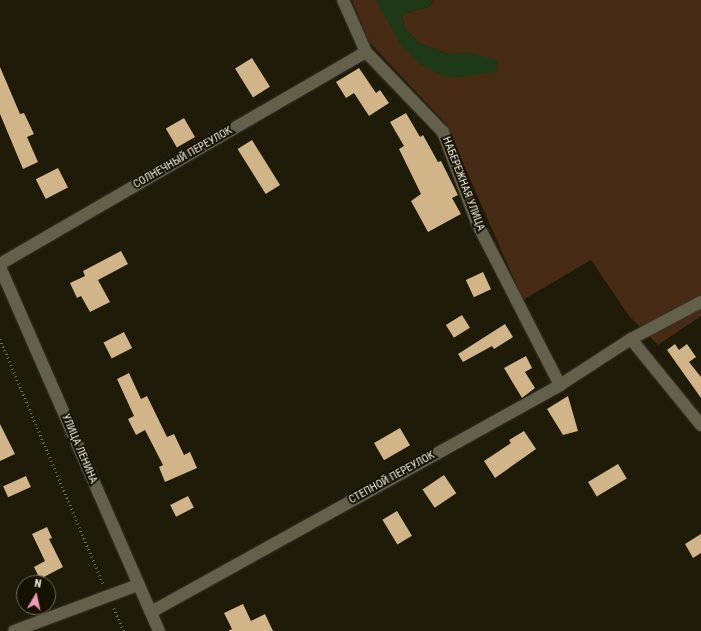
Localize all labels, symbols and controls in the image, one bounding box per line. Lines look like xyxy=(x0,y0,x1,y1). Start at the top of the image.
street label: СОЛНЕЧНЫЙ ПЕРЕУЛОК xyxy=(131,124,235,192)
street label: НАБЕРЕЖНАЯ УЛИЦА xyxy=(439,135,487,233)
street label: УЛИЦА ЛЕНИНА xyxy=(58,412,100,486)
street label: СТЕПНОЙ ПЕРЕУЛОК xyxy=(347,449,437,507)
north arrow xyxy=(16,575,56,615)
text: N xyxy=(33,577,42,591)

